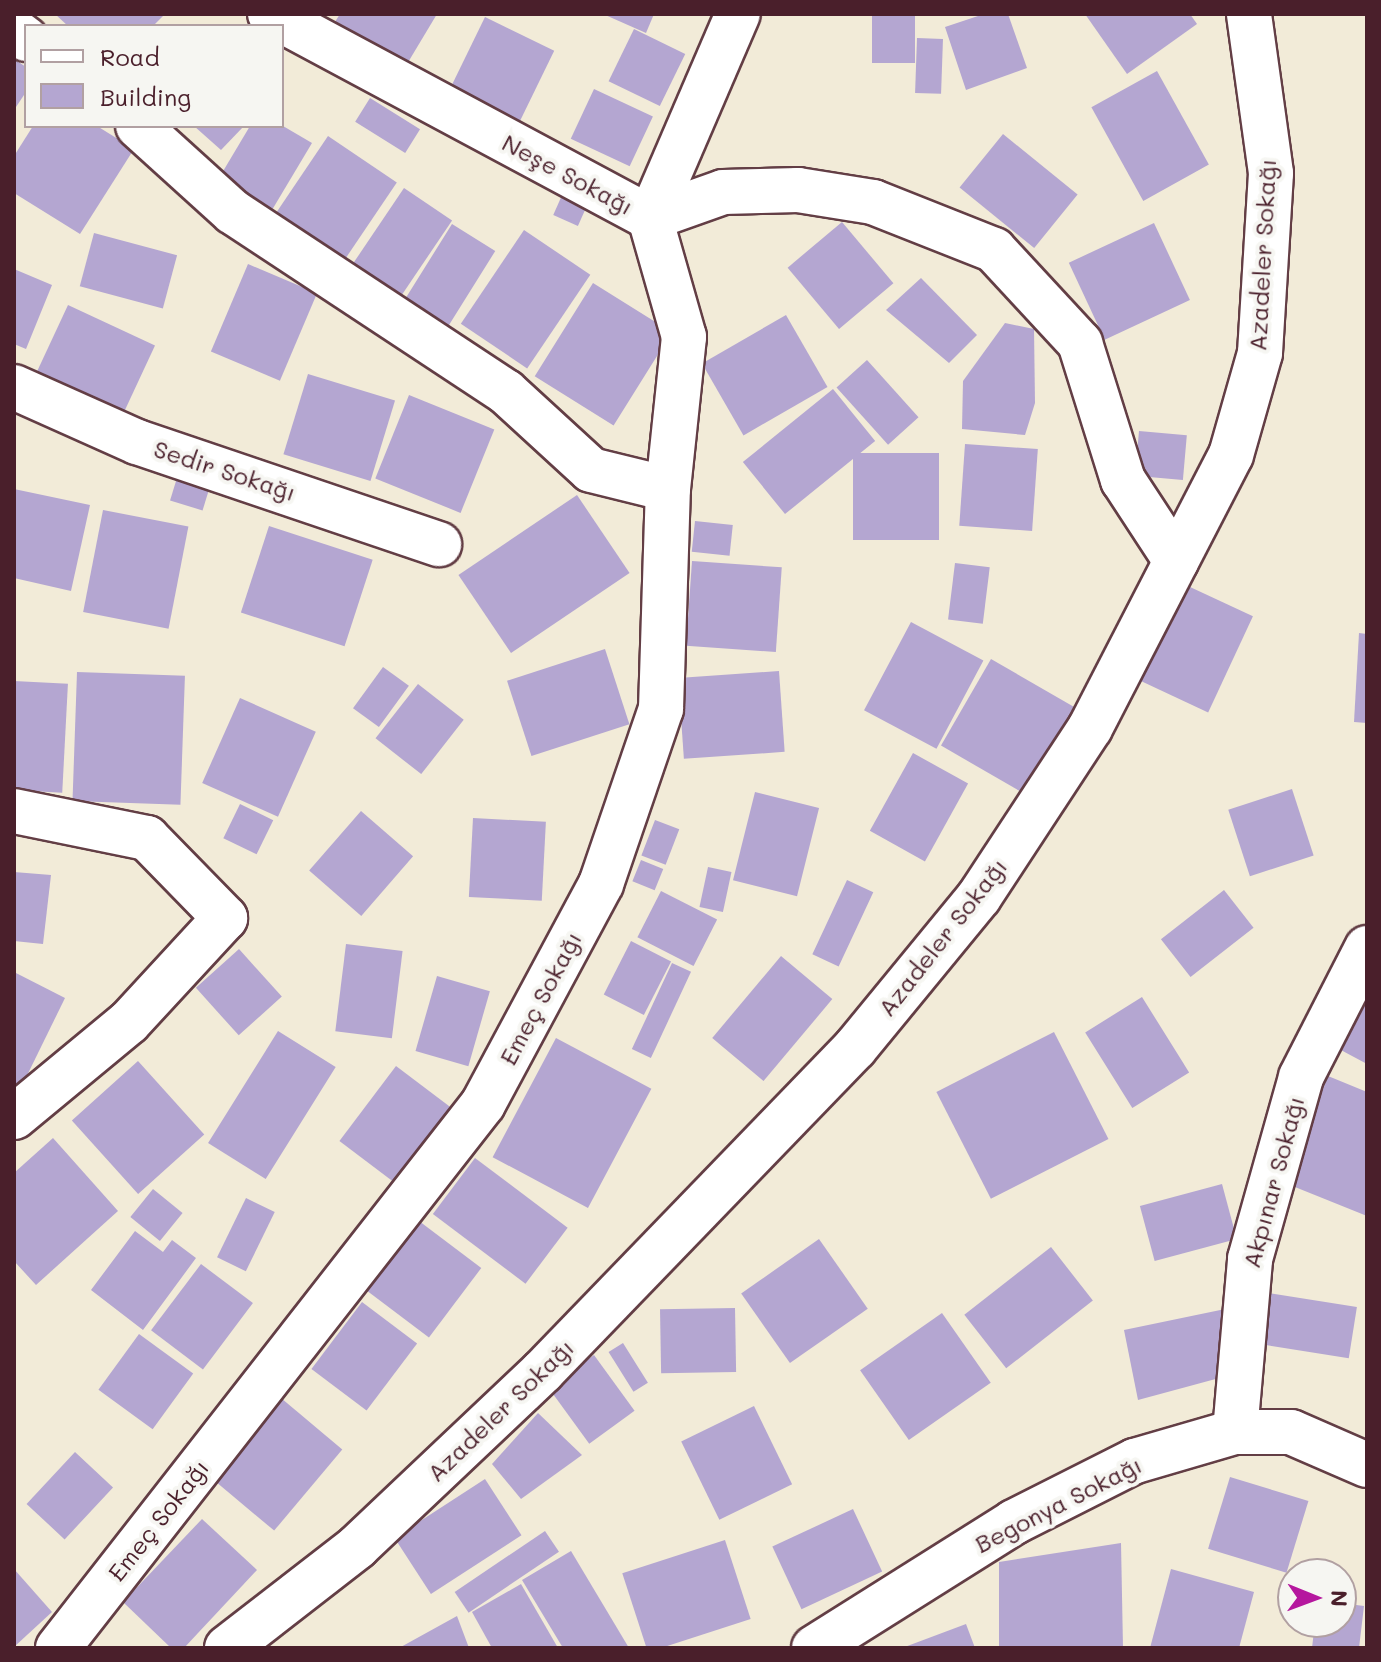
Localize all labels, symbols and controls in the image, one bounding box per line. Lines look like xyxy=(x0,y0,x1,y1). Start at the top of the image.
legend xyxy=(24,24,284,128)
text: Road xyxy=(100,41,160,72)
text: Building xyxy=(100,81,191,112)
street label: Neşe Sokağı xyxy=(498,127,638,221)
street label: Azadeler Sokağı xyxy=(1243,158,1281,352)
street label: Sedir Sokağı xyxy=(150,434,300,506)
street label: Azadeler Sokağı xyxy=(871,852,1013,1022)
street label: Emeç Sokağı xyxy=(493,927,587,1069)
street label: Akpınar Sokağı xyxy=(1236,1093,1310,1271)
street label: Azadeler Sokağı xyxy=(421,1333,579,1487)
street label: Begonya Sokağı xyxy=(970,1450,1146,1558)
street label: Emeç Sokağı xyxy=(102,1453,214,1587)
north arrow xyxy=(1277,1558,1357,1638)
text: N xyxy=(1325,1590,1354,1607)

